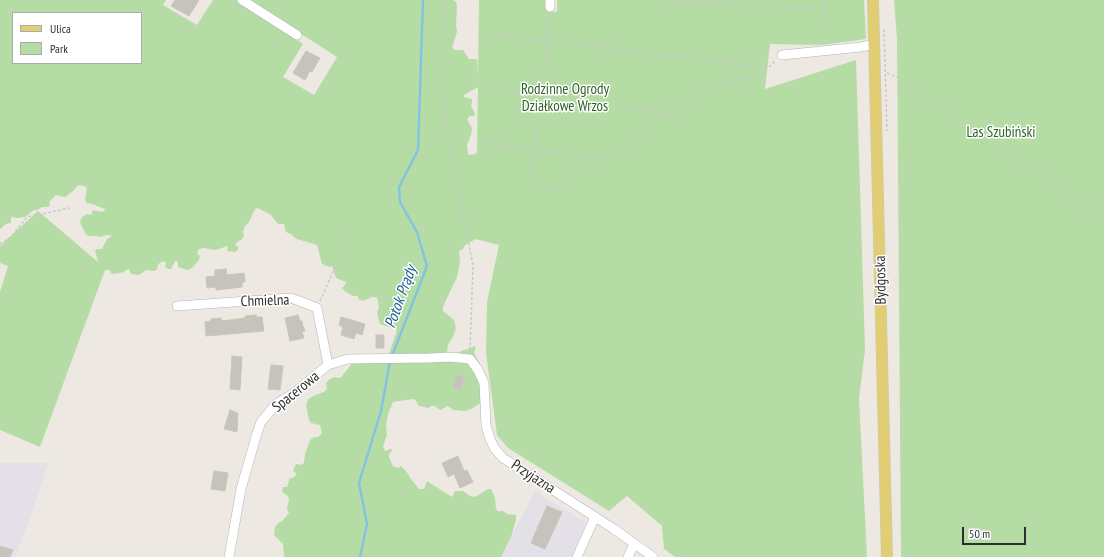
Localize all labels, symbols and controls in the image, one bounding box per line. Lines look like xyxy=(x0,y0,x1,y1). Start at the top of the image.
legend xyxy=(12,12,142,64)
text: Ulica xyxy=(50,21,71,36)
text: Park xyxy=(50,41,68,56)
park label: Rodzinne Ogrody Działkowe Wrzos xyxy=(521,81,609,116)
park label: Las Szubiński xyxy=(966,124,1036,142)
street label: Bydgoska xyxy=(872,255,890,305)
water label: Potok Prądy xyxy=(381,263,421,331)
street label: Chmielna xyxy=(240,291,290,311)
street label: Spacerowa xyxy=(269,368,323,416)
street label: Przyjazna xyxy=(508,456,558,498)
scale bar xyxy=(964,519,1028,545)
text: 50 m xyxy=(969,526,990,541)

